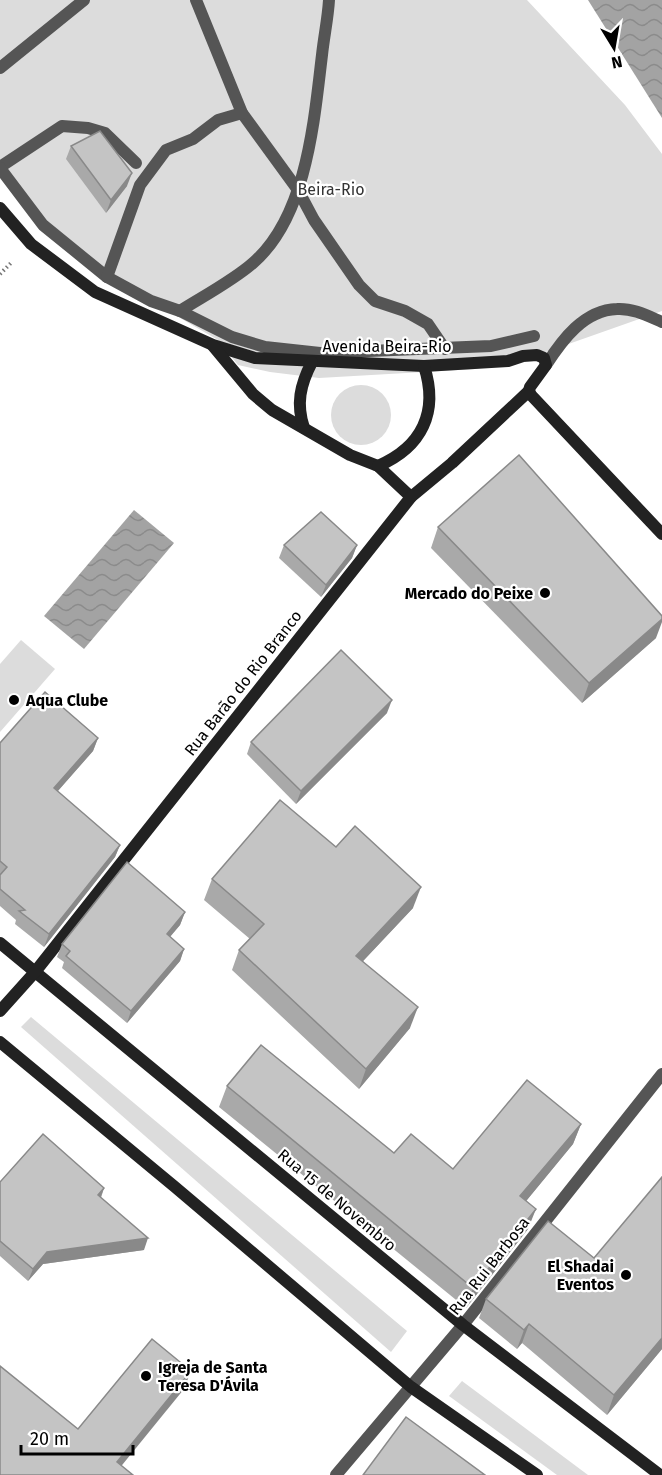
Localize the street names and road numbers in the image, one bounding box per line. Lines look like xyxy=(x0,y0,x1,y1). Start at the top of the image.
street label: Avenida Beira-Rio xyxy=(322,337,452,356)
street label: Rua Barão do Rio Branco xyxy=(180,607,306,759)
street label: Rua 15 de Novembro xyxy=(274,1145,400,1255)
street label: Rua Rui Barbosa xyxy=(445,1213,533,1319)

